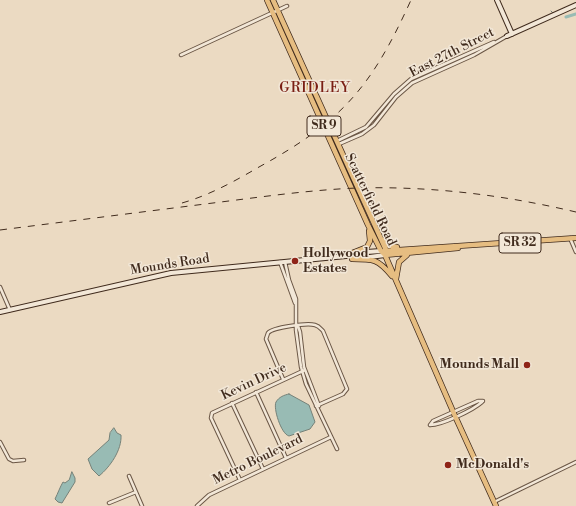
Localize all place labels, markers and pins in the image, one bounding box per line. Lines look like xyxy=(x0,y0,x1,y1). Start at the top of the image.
place label: Hollywood Estates xyxy=(303,246,369,277)
marker: Hollywood Estates xyxy=(290,256,300,266)
place label: Mounds Mall xyxy=(440,357,519,373)
marker: Mounds Mall xyxy=(522,360,532,370)
place label: McDonald's xyxy=(456,457,529,473)
marker: McDonald's xyxy=(443,460,453,470)

